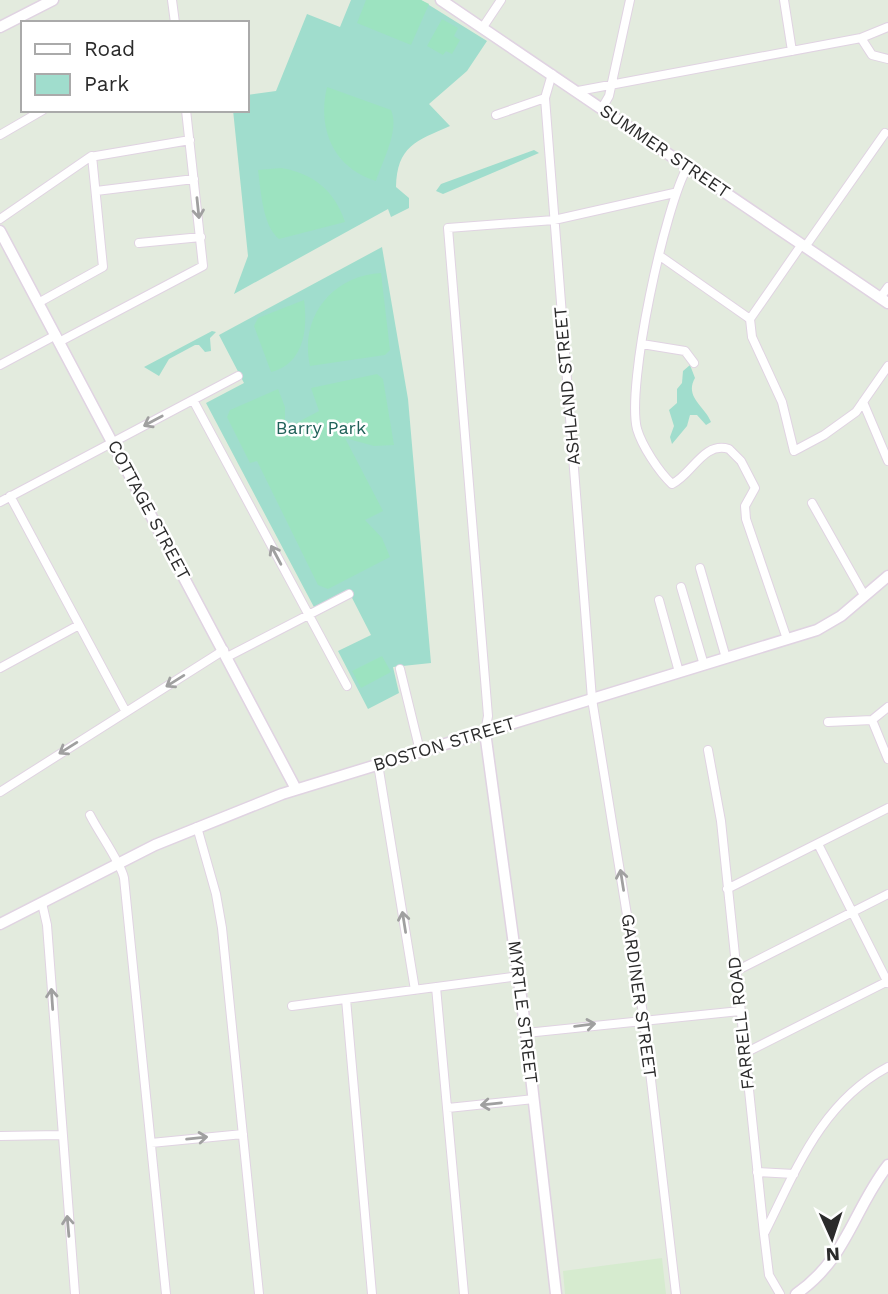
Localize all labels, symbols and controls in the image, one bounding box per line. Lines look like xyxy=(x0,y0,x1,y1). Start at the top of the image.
legend xyxy=(21,21,248,112)
text: Road xyxy=(84,36,135,61)
text: Park xyxy=(84,71,129,96)
street label: SUMMER STREET xyxy=(596,99,734,202)
one-way arrow xyxy=(191,196,204,218)
street label: ASHLAND STREET xyxy=(549,306,584,466)
one-way arrow xyxy=(143,414,163,428)
park label: Barry Park xyxy=(276,417,366,438)
street label: COTTAGE STREET xyxy=(104,436,195,583)
one-way arrow xyxy=(269,545,282,566)
one-way arrow xyxy=(166,673,185,688)
street label: BOSTON STREET xyxy=(370,712,517,775)
one-way arrow xyxy=(59,742,79,756)
one-way arrow xyxy=(615,869,628,891)
one-way arrow xyxy=(398,911,411,934)
street label: GARDINER STREET xyxy=(618,912,661,1080)
street label: MYRTLE STREET xyxy=(504,939,543,1085)
street label: FARRELL ROAD xyxy=(723,955,758,1091)
one-way arrow xyxy=(45,988,58,1011)
one-way arrow xyxy=(573,1019,596,1032)
one-way arrow xyxy=(480,1098,503,1111)
one-way arrow xyxy=(185,1132,208,1145)
north arrow xyxy=(797,1203,867,1273)
one-way arrow xyxy=(61,1215,74,1238)
text: N xyxy=(825,1243,841,1266)

